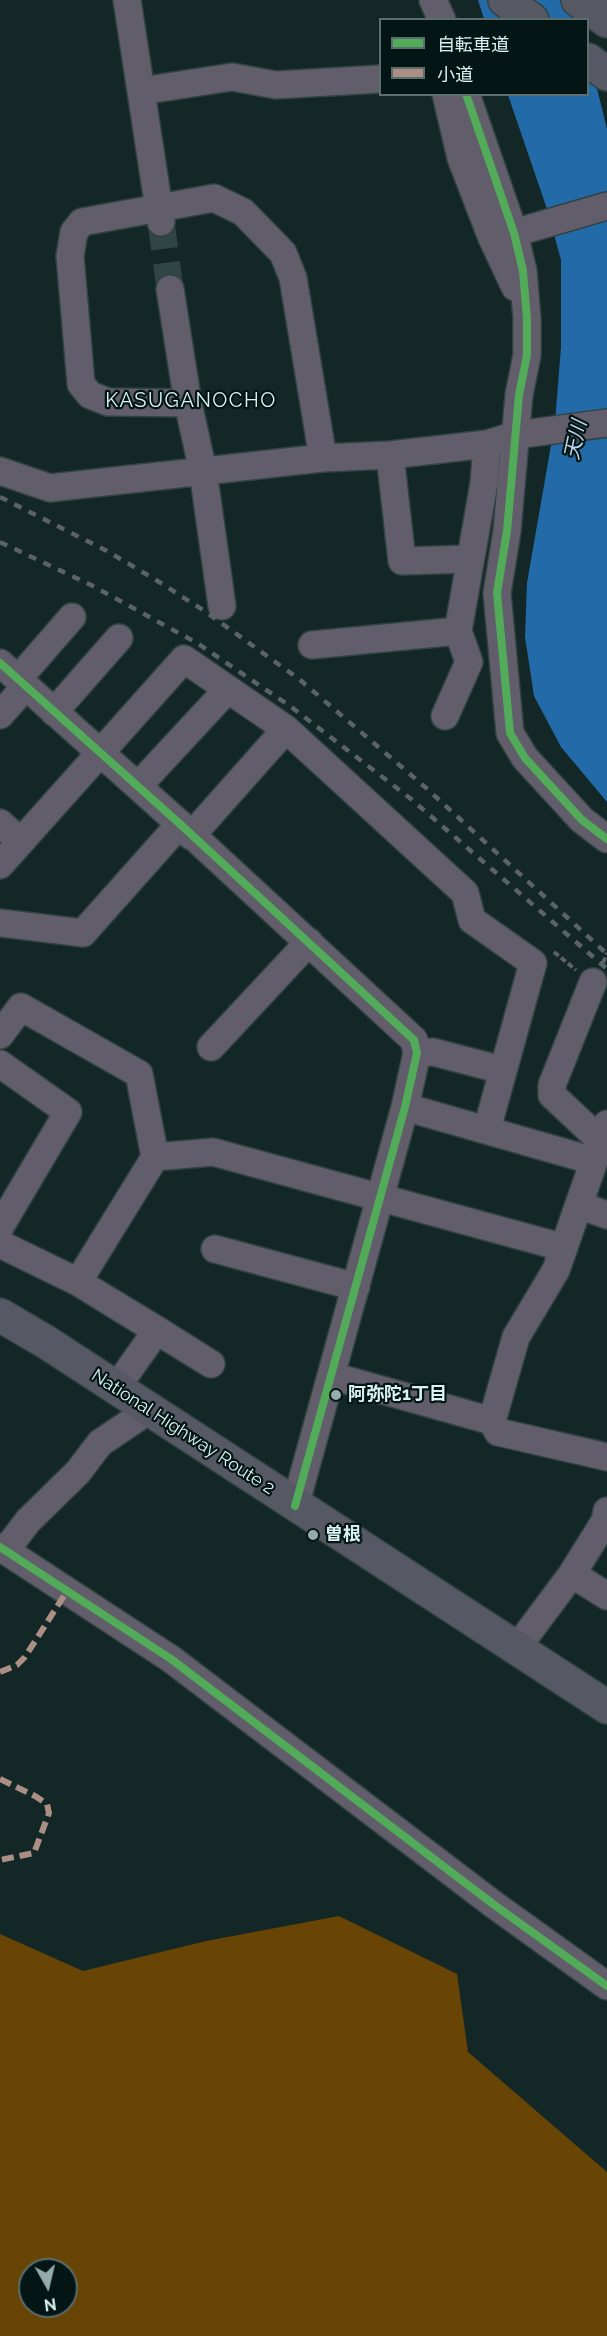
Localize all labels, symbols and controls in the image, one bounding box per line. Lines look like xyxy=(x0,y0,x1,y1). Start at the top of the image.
legend xyxy=(379,18,589,96)
text: 自転車道 xyxy=(437,34,509,55)
text: 小道 xyxy=(437,64,473,85)
district label: KASUGANOCHO xyxy=(105,389,277,413)
water label: 天川 xyxy=(560,418,592,462)
street label: National Highway Route 2 xyxy=(87,1365,279,1499)
place label: 阿弥陀1丁目 xyxy=(348,1384,447,1406)
marker: 阿弥陀1丁目 xyxy=(329,1388,343,1402)
place label: 曽根 xyxy=(325,1524,361,1546)
marker: 曽根 xyxy=(306,1528,320,1542)
north arrow xyxy=(18,2258,78,2318)
text: N xyxy=(43,2294,58,2315)

